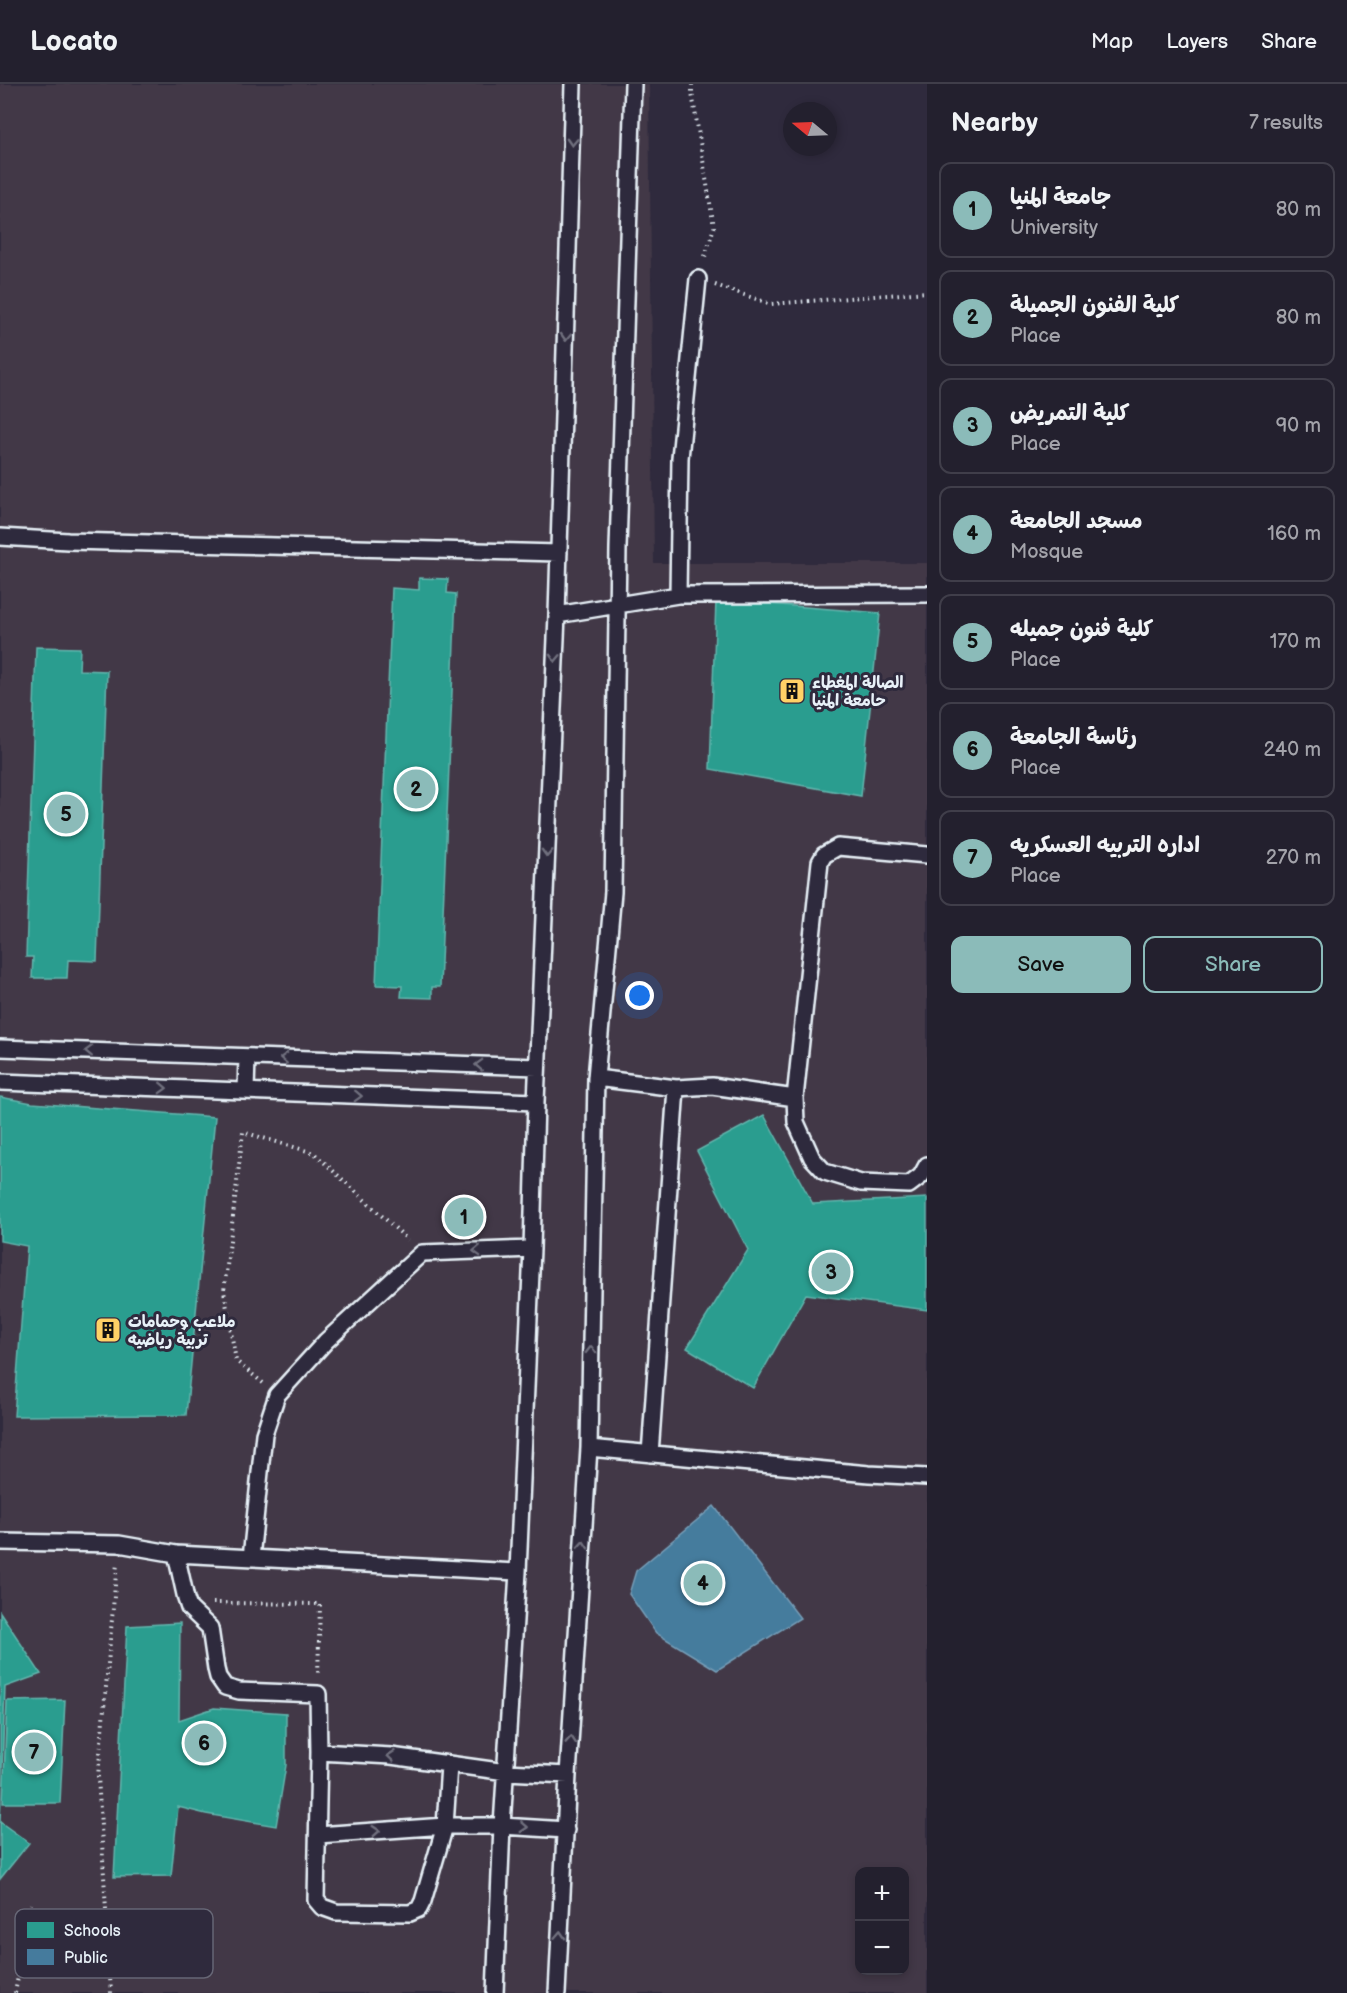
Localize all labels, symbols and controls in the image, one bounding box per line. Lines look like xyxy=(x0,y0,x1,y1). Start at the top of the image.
text: Locato xyxy=(30,25,118,58)
text: Map xyxy=(1091,29,1133,54)
text: Layers xyxy=(1166,29,1228,54)
text: Share xyxy=(1261,29,1317,54)
north arrow xyxy=(783,102,837,156)
text: Nearby xyxy=(951,108,1038,139)
text: 7 results xyxy=(1249,111,1323,135)
one-way arrow xyxy=(565,138,578,147)
text: جامعة المنيا xyxy=(1010,184,1111,211)
text: 1 xyxy=(968,198,977,222)
text: 80 m xyxy=(1276,198,1321,222)
text: University xyxy=(1010,216,1098,240)
text: كلية الفنون الجميلة xyxy=(1010,292,1179,319)
text: 2 xyxy=(967,306,978,330)
text: 80 m xyxy=(1276,306,1321,330)
text: Place xyxy=(1010,324,1061,348)
one-way arrow xyxy=(559,333,572,342)
text: كلية التمريض xyxy=(1010,400,1130,427)
text: 3 xyxy=(967,414,978,438)
text: 90 m xyxy=(1276,414,1321,438)
text: Place xyxy=(1010,432,1061,456)
text: مسجد الجامعة xyxy=(1010,508,1143,535)
text: 4 xyxy=(967,522,978,546)
text: 160 m xyxy=(1267,522,1321,546)
text: Mosque xyxy=(1010,540,1083,564)
text: كلية فنون جميله xyxy=(1010,616,1153,643)
text: 5 xyxy=(967,630,978,654)
text: 170 m xyxy=(1270,630,1321,654)
text: Place xyxy=(1010,648,1061,672)
one-way arrow xyxy=(549,654,562,663)
place label: الصالة المغطاء حامعة المنيا xyxy=(812,674,903,711)
building icon: الصالة المغطاء حامعة المنيا xyxy=(777,676,807,706)
text: رئاسة الجامعة xyxy=(1010,724,1137,751)
text: 6 xyxy=(966,738,979,762)
text: 240 m xyxy=(1264,738,1321,762)
text: Place xyxy=(1010,756,1061,780)
pin: 2 xyxy=(396,766,436,812)
pin: 5 xyxy=(46,792,86,836)
text: اداره التربيه العسكريه xyxy=(1010,832,1200,859)
text: 7 xyxy=(967,846,978,870)
text: 270 m xyxy=(1266,846,1321,870)
one-way arrow xyxy=(540,849,553,858)
text: Place xyxy=(1010,864,1061,888)
button: Save xyxy=(951,936,1131,993)
button: Share xyxy=(1143,936,1323,993)
your location xyxy=(625,981,654,1010)
one-way arrow xyxy=(85,1045,94,1058)
one-way arrow xyxy=(280,1052,289,1065)
one-way arrow xyxy=(474,1059,483,1072)
one-way arrow xyxy=(159,1082,168,1095)
one-way arrow xyxy=(354,1089,363,1102)
pin: 1 xyxy=(444,1194,484,1240)
one-way arrow xyxy=(472,1245,481,1257)
pin: 3 xyxy=(812,1250,850,1294)
place label: ملاعب وحمامات تربية رياضيه xyxy=(128,1313,235,1350)
building icon: ملاعب وحمامات تربية رياضيه xyxy=(93,1315,123,1345)
one-way arrow xyxy=(585,1346,597,1355)
one-way arrow xyxy=(576,1541,589,1550)
pin: 4 xyxy=(684,1560,722,1606)
pin: 6 xyxy=(184,1720,224,1766)
pin: 7 xyxy=(15,1730,54,1774)
one-way arrow xyxy=(564,1735,577,1744)
one-way arrow xyxy=(387,1751,396,1763)
one-way arrow xyxy=(520,1821,529,1834)
one-way arrow xyxy=(371,1825,381,1838)
map controls xyxy=(855,1867,909,1975)
button: + xyxy=(855,1867,909,1921)
legend xyxy=(15,1909,213,1978)
button: − xyxy=(855,1921,909,1975)
text: Schools xyxy=(64,1922,121,1941)
one-way arrow xyxy=(554,1930,567,1939)
text: Public xyxy=(64,1949,108,1968)

